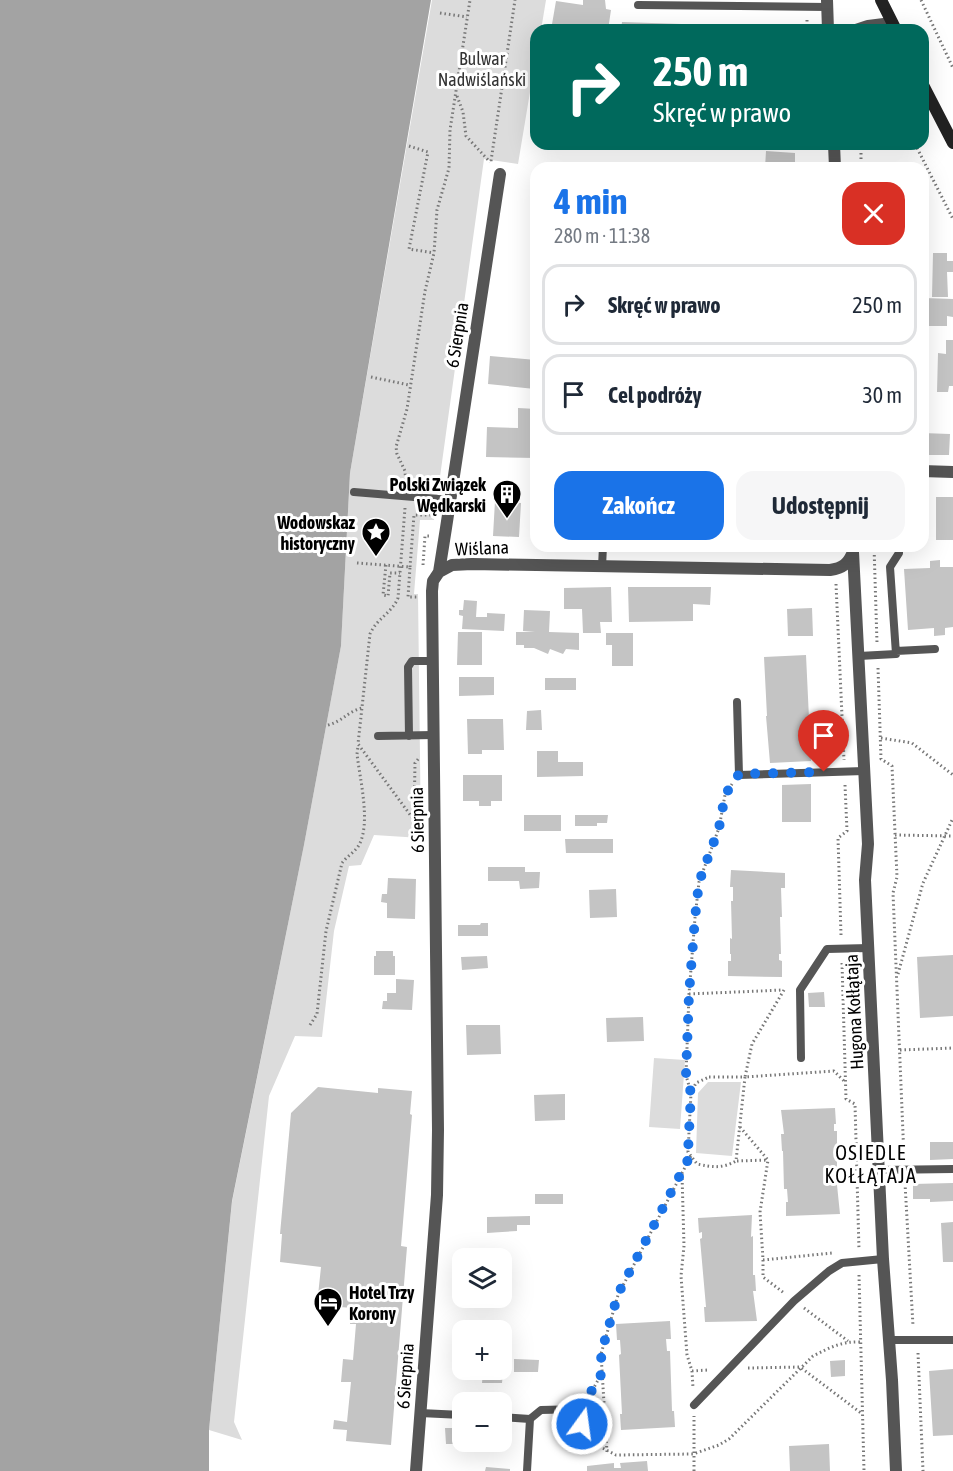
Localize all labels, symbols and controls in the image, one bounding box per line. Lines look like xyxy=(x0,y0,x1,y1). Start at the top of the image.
text: 250 m xyxy=(653,47,748,95)
park label: Bulwar Nadwiślański xyxy=(438,48,526,90)
icon: right xyxy=(554,48,632,126)
text: Skręć w prawo xyxy=(653,97,791,128)
text: 4 min xyxy=(554,180,628,222)
button: close xyxy=(842,182,905,245)
text: 280 m · 11:38 xyxy=(554,224,650,247)
icon: right xyxy=(557,288,590,321)
text: Skręć w prawo xyxy=(608,292,721,318)
text: 250 m xyxy=(852,292,902,318)
street label: 6 Sierpnia xyxy=(441,301,473,369)
icon: arrive xyxy=(557,378,590,411)
text: Cel podróży xyxy=(608,382,702,408)
text: 30 m xyxy=(862,382,902,408)
button: Zakończ xyxy=(554,471,724,540)
button: Udostępnij xyxy=(736,471,905,540)
place label: Polski Związek Wędkarski xyxy=(390,474,487,516)
building icon: Polski Związek Wędkarski xyxy=(491,478,523,520)
place label: Wodowskaz historyczny xyxy=(276,512,356,554)
place icon: Wodowskaz historyczny xyxy=(360,516,392,558)
street label: Wiślana xyxy=(455,537,509,559)
pin xyxy=(798,710,849,772)
icon: arrive xyxy=(807,719,840,752)
street label: 6 Sierpnia xyxy=(406,787,428,853)
street label: Hugona Kołłątaja xyxy=(840,954,868,1070)
district label: OSIEDLE KOŁŁĄTAJA xyxy=(825,1141,917,1187)
map controls xyxy=(452,1248,512,1452)
button: layers xyxy=(452,1248,512,1308)
place label: Hotel Trzy Korony xyxy=(349,1282,415,1324)
hotel icon: Hotel Trzy Korony xyxy=(312,1286,344,1328)
button: + xyxy=(452,1320,512,1380)
street label: 6 Sierpnia xyxy=(392,1342,418,1410)
button: − xyxy=(452,1392,512,1452)
position arrow xyxy=(550,1392,614,1456)

